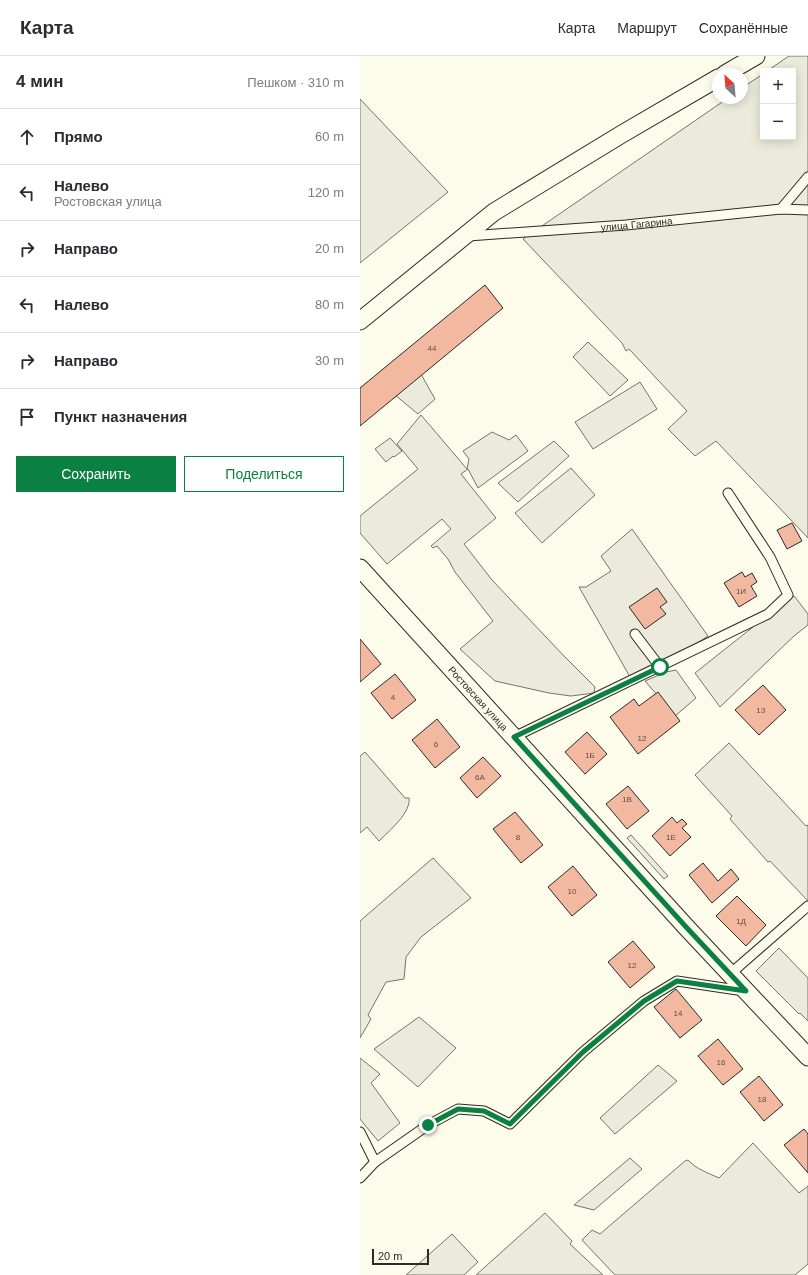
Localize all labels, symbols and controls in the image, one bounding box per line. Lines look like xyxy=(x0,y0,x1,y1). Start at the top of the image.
text: Карта xyxy=(20,17,74,38)
text: Карта xyxy=(558,20,595,36)
text: Маршрут xyxy=(617,20,677,36)
text: Сохранённые xyxy=(699,20,788,36)
north arrow xyxy=(712,68,748,104)
map controls xyxy=(760,68,796,140)
button: + xyxy=(760,68,796,104)
text: 4 мин xyxy=(16,72,63,91)
text: Пешком · 310 m xyxy=(247,75,344,90)
button: − xyxy=(760,104,796,140)
icon: ahead xyxy=(16,126,38,148)
text: Прямо xyxy=(54,128,103,145)
text: 60 m xyxy=(315,129,344,144)
text: Налево xyxy=(54,177,109,194)
icon: left xyxy=(16,182,38,204)
text: 120 m xyxy=(308,185,344,200)
text: Ростовская улица xyxy=(54,194,162,209)
street label: улица Гагарина xyxy=(600,215,673,233)
icon: right xyxy=(16,238,38,260)
text: Направо xyxy=(54,240,118,257)
text: 20 m xyxy=(315,241,344,256)
icon: left xyxy=(16,294,38,316)
text: Налево xyxy=(54,296,109,313)
text: 80 m xyxy=(315,297,344,312)
house number: 44 xyxy=(428,344,437,353)
icon: right xyxy=(16,350,38,372)
text: Направо xyxy=(54,352,118,369)
text: 30 m xyxy=(315,353,344,368)
icon: arrive xyxy=(16,406,38,428)
text: Пункт назначения xyxy=(54,408,187,425)
button: Сохранить xyxy=(16,456,176,492)
button: Поделиться xyxy=(184,456,344,492)
house number: 1И xyxy=(736,587,746,596)
route start xyxy=(651,658,669,676)
street label: Ростовская улица xyxy=(446,664,510,733)
house number: 4 xyxy=(391,693,396,702)
house number: 1З xyxy=(756,706,766,715)
house number: 12 xyxy=(638,734,647,743)
house number: 6 xyxy=(434,740,439,749)
house number: 1Б xyxy=(585,751,595,760)
house number: 6А xyxy=(475,773,486,782)
house number: 1В xyxy=(622,795,632,804)
house number: 8 xyxy=(516,833,521,842)
house number: 1Е xyxy=(666,833,676,842)
house number: 10 xyxy=(568,887,577,896)
house number: 1Д xyxy=(736,917,747,926)
house number: 12 xyxy=(628,961,637,970)
house number: 14 xyxy=(674,1009,683,1018)
house number: 16 xyxy=(717,1058,726,1067)
house number: 18 xyxy=(758,1095,767,1104)
route end xyxy=(419,1116,437,1134)
scale bar xyxy=(372,1247,429,1266)
text: 20 m xyxy=(378,1250,402,1262)

